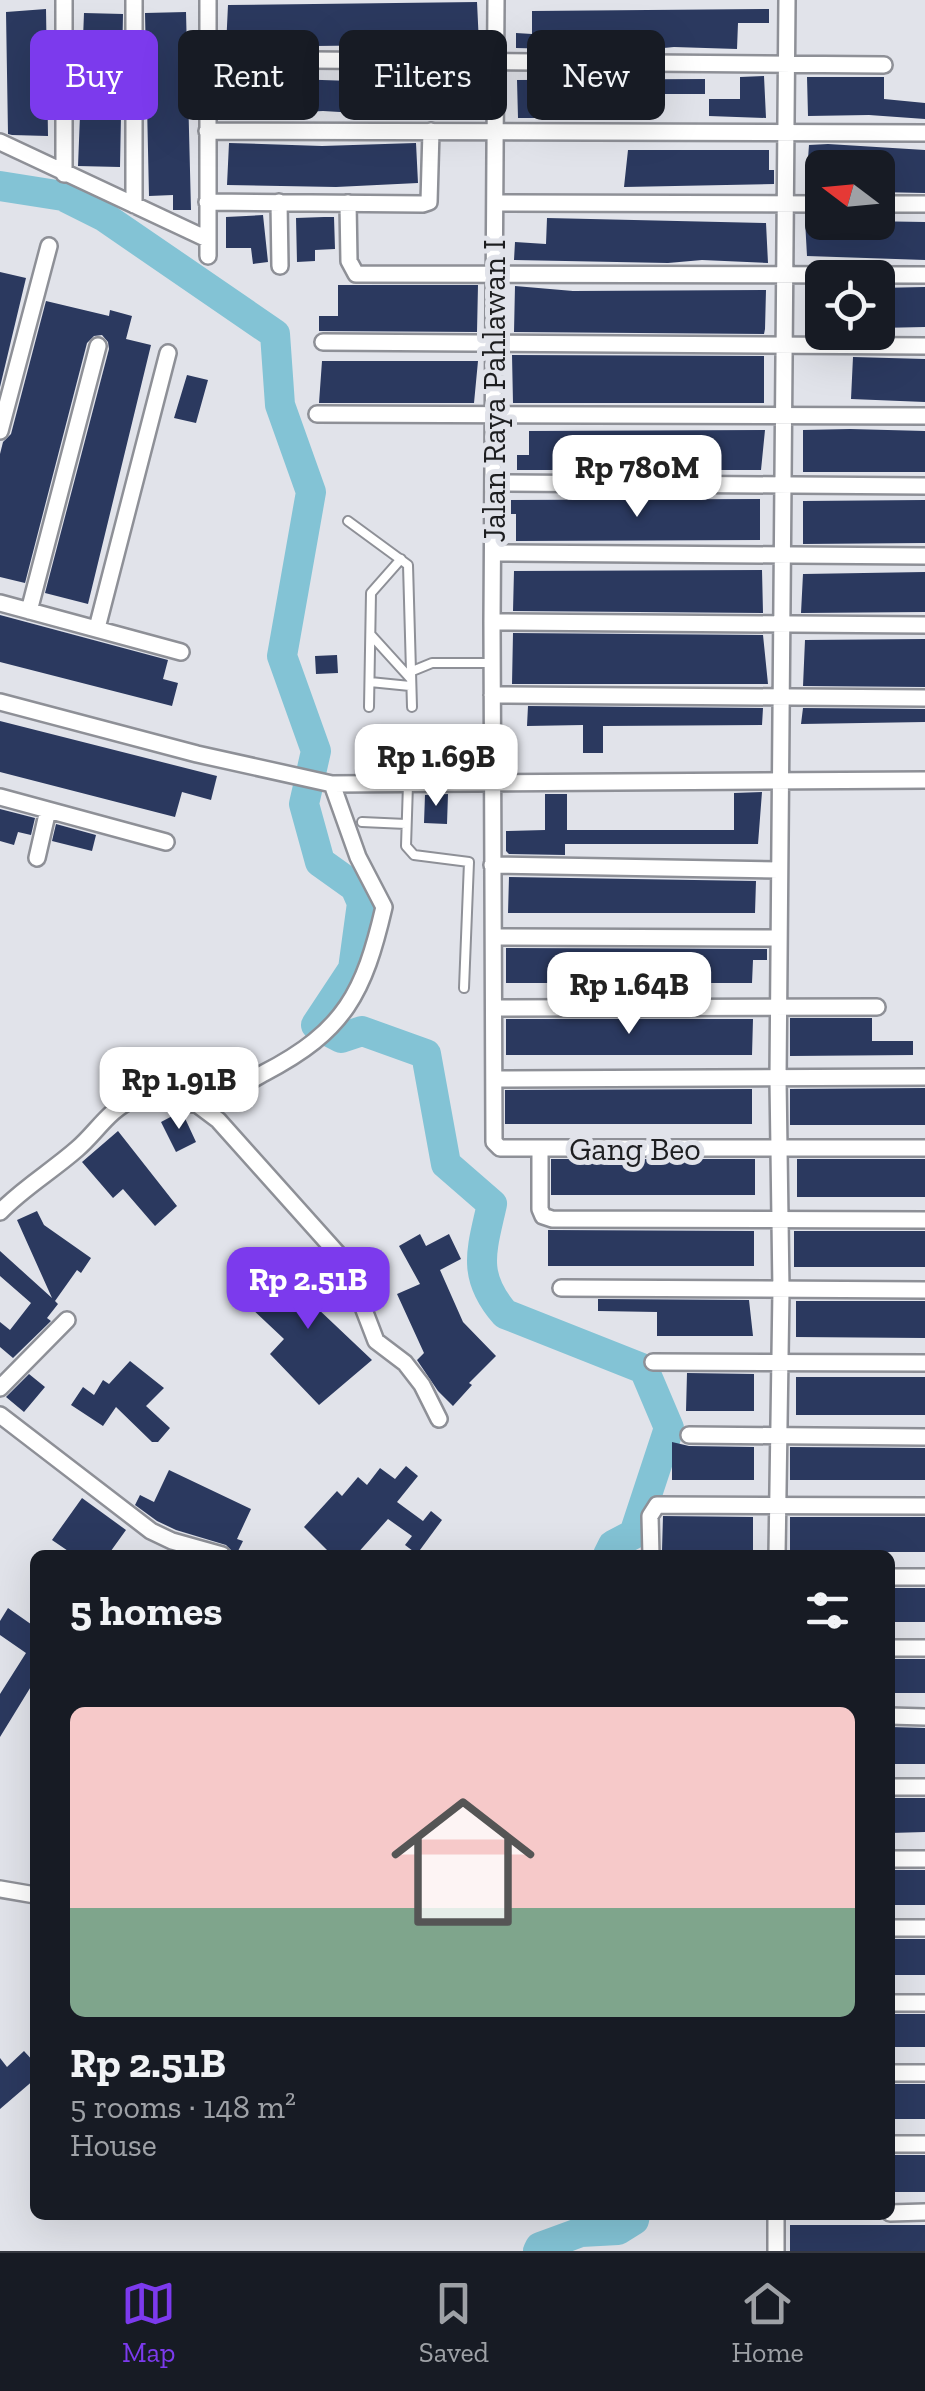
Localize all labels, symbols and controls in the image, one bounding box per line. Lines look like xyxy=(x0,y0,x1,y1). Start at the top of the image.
chip: Buy xyxy=(30,30,158,120)
chip: Rent xyxy=(178,30,319,120)
chip: Filters xyxy=(339,30,507,120)
chip: New xyxy=(527,30,665,120)
north arrow xyxy=(805,150,895,240)
map controls xyxy=(805,150,895,350)
street label: Jalan Raya Pahlawan I xyxy=(475,239,513,543)
button: locate xyxy=(805,260,895,350)
pin: Rp 780M xyxy=(545,435,729,520)
text: Rp 780M xyxy=(575,448,700,486)
pin: Rp 1.69B xyxy=(333,724,539,809)
text: Rp 1.69B xyxy=(377,737,495,775)
pin: Rp 1.64B xyxy=(526,952,732,1037)
text: Rp 1.64B xyxy=(569,965,689,1003)
pin: Rp 1.91B xyxy=(76,1047,282,1132)
text: Rp 1.91B xyxy=(122,1060,236,1098)
street label: Gang Beo xyxy=(569,1130,701,1168)
pin: Rp 2.51B xyxy=(205,1247,411,1332)
text: Rp 2.51B xyxy=(249,1260,367,1298)
icon: filters xyxy=(800,1583,855,1638)
text: 5 homes xyxy=(70,1585,223,1636)
icon: home xyxy=(373,1772,553,1952)
text: Rp 2.51B xyxy=(70,2037,226,2088)
text: 5 rooms · 148 m² xyxy=(70,2088,296,2126)
text: House xyxy=(70,2126,157,2164)
tab: Map xyxy=(121,2276,176,2369)
tab: Saved xyxy=(419,2276,489,2369)
tab: Home xyxy=(732,2276,804,2369)

